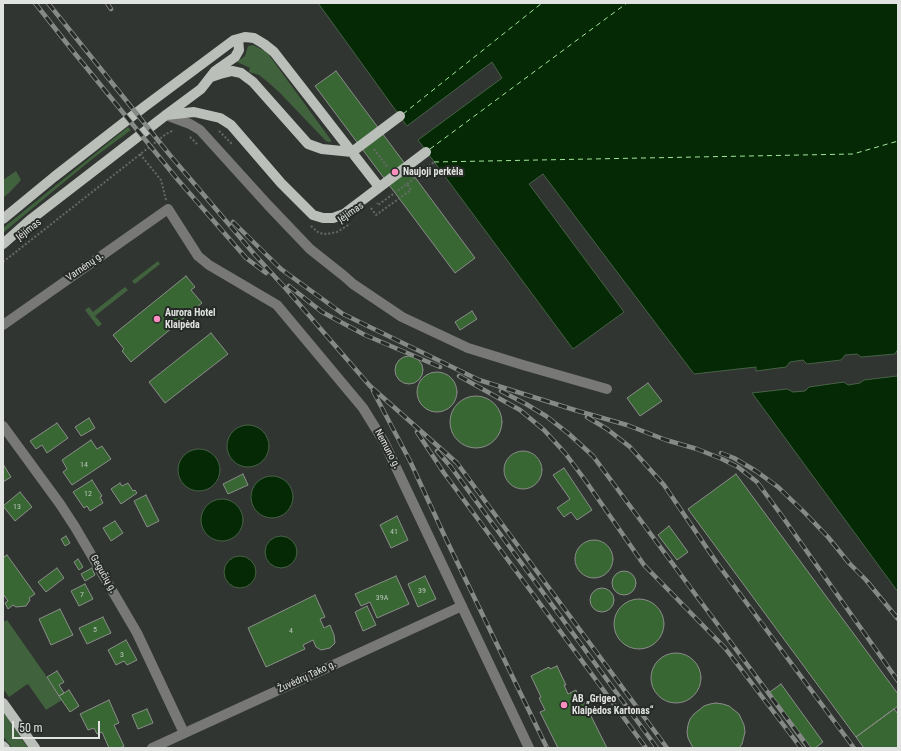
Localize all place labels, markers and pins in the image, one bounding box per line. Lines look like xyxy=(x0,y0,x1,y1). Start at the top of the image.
place label: Naujoji perkėla xyxy=(403,166,463,178)
marker: Naujoji perkėla xyxy=(390,167,400,177)
place label: Aurora Hotel Klaipėda xyxy=(165,307,216,330)
marker: Aurora Hotel Klaipėda xyxy=(152,314,162,324)
place label: AB „Grigeo Klaipėdos Kartonas“ xyxy=(572,693,654,716)
marker: AB „Grigeo Klaipėdos Kartonas“ xyxy=(559,700,569,710)

